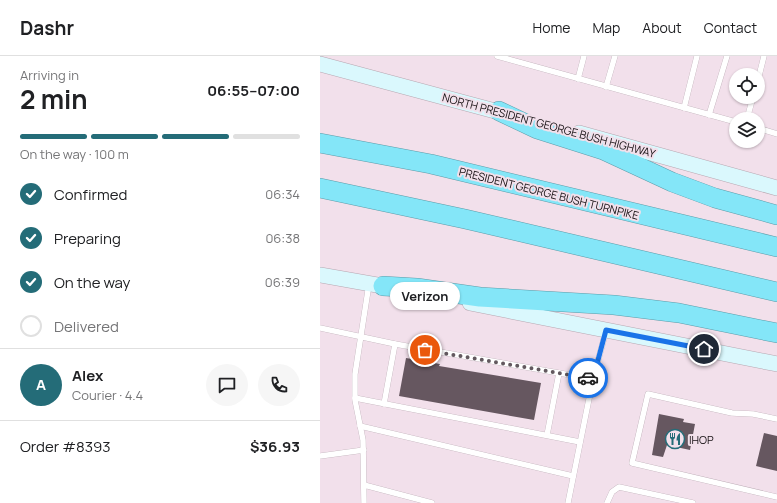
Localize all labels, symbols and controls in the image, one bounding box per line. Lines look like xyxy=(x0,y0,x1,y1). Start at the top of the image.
text: Dashr xyxy=(20,15,74,41)
text: Home xyxy=(533,18,570,37)
text: Map xyxy=(592,18,620,37)
text: About xyxy=(642,18,682,37)
text: Contact xyxy=(704,18,757,37)
text: Arriving in xyxy=(20,66,79,84)
map controls xyxy=(729,68,765,148)
button: locate xyxy=(729,68,765,104)
text: 06:55–07:00 xyxy=(207,80,300,101)
text: 2 min xyxy=(20,81,88,117)
street label: NORTH PRESIDENT GEORGE BUSH HIGHWAY xyxy=(441,89,658,161)
button: layers xyxy=(729,112,765,148)
text: On the way · 100 m xyxy=(20,145,129,163)
street label: PRESIDENT GEORGE BUSH TURNPIKE xyxy=(458,163,640,223)
icon: check xyxy=(20,183,42,205)
text: Confirmed xyxy=(54,184,127,205)
text: 06:34 xyxy=(265,185,300,203)
icon: check xyxy=(20,227,42,249)
text: Preparing xyxy=(54,228,121,249)
text: 06:38 xyxy=(265,229,300,247)
icon: check xyxy=(20,271,42,293)
text: On the way xyxy=(54,272,130,293)
text: 06:39 xyxy=(265,273,300,291)
callout: Verizon xyxy=(390,282,460,310)
text: Verizon xyxy=(402,287,448,305)
text: Delivered xyxy=(54,316,119,337)
pin xyxy=(687,332,721,366)
pin xyxy=(408,333,442,367)
icon: home xyxy=(693,338,715,360)
icon: bag xyxy=(414,339,436,361)
courier xyxy=(568,358,608,398)
button: chat xyxy=(206,364,248,406)
button: phone xyxy=(258,364,300,406)
text: Alex xyxy=(72,365,103,386)
icon: car xyxy=(577,367,599,389)
text: A xyxy=(36,374,46,395)
text: Courier · 4.4 xyxy=(72,386,143,404)
restaurant icon: IHOP xyxy=(664,428,686,450)
place label: IHOP xyxy=(689,432,714,447)
text: Order #8393 xyxy=(20,436,111,457)
text: $36.93 xyxy=(250,436,300,457)

